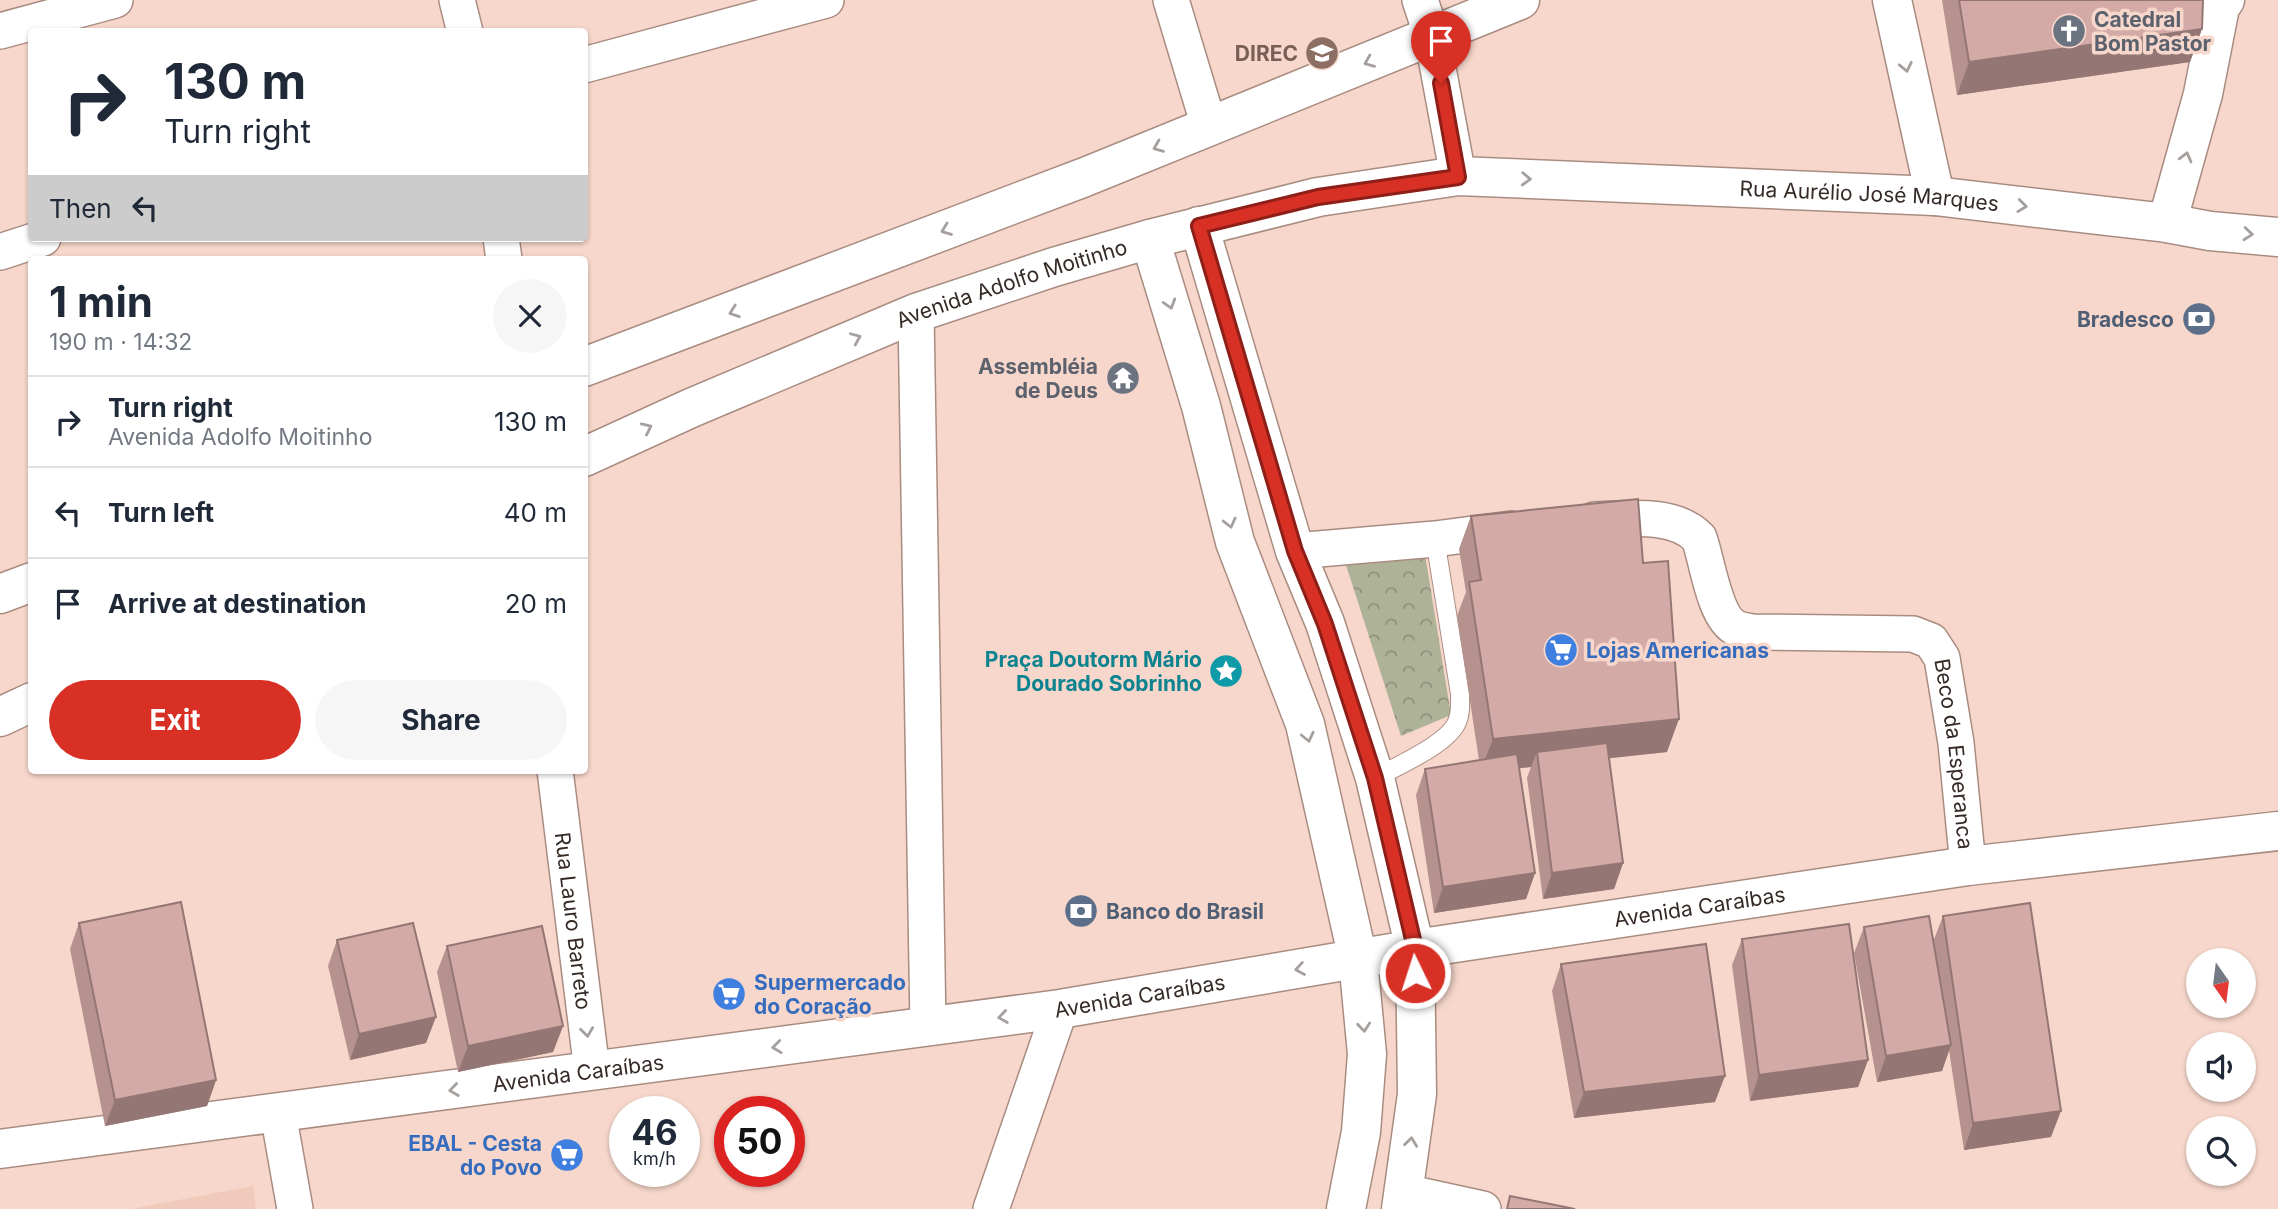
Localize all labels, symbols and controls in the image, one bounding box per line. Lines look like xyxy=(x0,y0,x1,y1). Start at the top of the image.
place label: Catedral Bom Pastor xyxy=(2094,7,2212,56)
pin xyxy=(1411,11,1471,83)
church icon: Catedral Bom Pastor xyxy=(2050,12,2088,50)
icon: arrive xyxy=(1422,22,1460,60)
school or university icon: DIREC xyxy=(1303,34,1341,72)
place label: DIREC xyxy=(1235,41,1298,66)
text: 130 m xyxy=(164,52,306,111)
one-way arrow xyxy=(1363,53,1375,67)
icon: right xyxy=(49,56,140,147)
one-way arrow xyxy=(1898,61,1913,73)
text: Turn right xyxy=(164,112,311,151)
one-way arrow xyxy=(1153,138,1165,152)
one-way arrow xyxy=(2177,152,2192,164)
one-way arrow xyxy=(1521,172,1532,187)
street label: Rua Aurélio José Marques xyxy=(1739,175,2000,216)
icon: left xyxy=(126,189,164,227)
text: Then xyxy=(49,193,112,224)
one-way arrow xyxy=(2016,199,2028,214)
one-way arrow xyxy=(941,222,953,236)
one-way arrow xyxy=(2242,226,2253,241)
street label: Avenida Adolfo Moitinho xyxy=(892,234,1130,333)
text: 1 min xyxy=(49,276,153,327)
button: close xyxy=(493,279,567,353)
one-way arrow xyxy=(1161,298,1176,310)
bank icon: Bradesco xyxy=(2180,300,2218,338)
one-way arrow xyxy=(728,303,740,317)
place label: Bradesco xyxy=(2077,307,2174,332)
text: 190 m · 14:32 xyxy=(49,328,192,356)
one-way arrow xyxy=(849,333,861,347)
place label: Assembléia de Deus xyxy=(978,354,1098,403)
temple icon: Assembléia de Deus xyxy=(1104,359,1142,397)
text: Turn right xyxy=(108,392,233,423)
icon: right xyxy=(49,403,87,441)
text: 130 m xyxy=(494,406,567,437)
one-way arrow xyxy=(639,422,652,436)
text: Avenida Adolfo Moitinho xyxy=(108,423,372,451)
icon: left xyxy=(49,494,87,532)
text: Turn left xyxy=(108,497,214,528)
text: 40 m xyxy=(504,497,567,528)
one-way arrow xyxy=(1222,517,1236,529)
icon: arrive xyxy=(49,585,87,623)
text: Arrive at destination xyxy=(108,588,367,619)
text: 20 m xyxy=(505,588,567,619)
supermarket icon: Lojas Americanas xyxy=(1542,631,1580,669)
place label: Lojas Americanas xyxy=(1586,638,1769,663)
place label: Praça Doutorm Mário Dourado Sobrinho xyxy=(985,647,1202,696)
place icon: Praça Doutorm Mário Dourado Sobrinho xyxy=(1207,652,1245,690)
street label: Beco da Esperanca xyxy=(1930,657,1979,850)
button: Exit xyxy=(49,680,301,760)
button: Share xyxy=(315,680,567,760)
one-way arrow xyxy=(1300,731,1314,743)
street label: Rua Lauro Barreto xyxy=(550,831,597,1011)
street label: Avenida Caraíbas xyxy=(1612,881,1787,931)
bank icon: Banco do Brasil xyxy=(1062,892,1100,930)
place label: Banco do Brasil xyxy=(1106,899,1264,924)
position arrow xyxy=(1378,936,1452,1010)
north arrow xyxy=(2186,948,2256,1018)
map controls xyxy=(2186,948,2256,1186)
one-way arrow xyxy=(1294,961,1305,976)
street label: Avenida Caraíbas xyxy=(1052,969,1227,1022)
place label: Supermercado do Coração xyxy=(754,970,906,1019)
supermarket icon: Supermercado do Coração xyxy=(710,975,748,1013)
one-way arrow xyxy=(997,1009,1008,1024)
one-way arrow xyxy=(1356,1022,1371,1033)
one-way arrow xyxy=(579,1027,594,1038)
button: sound xyxy=(2186,1032,2256,1102)
one-way arrow xyxy=(771,1039,783,1054)
street label: Avenida Caraíbas xyxy=(491,1049,665,1096)
one-way arrow xyxy=(448,1082,460,1097)
speed limit sign: 50 xyxy=(714,1096,805,1187)
text: 46 xyxy=(631,1111,678,1153)
button: search xyxy=(2186,1116,2256,1186)
place label: EBAL - Cesta do Povo xyxy=(408,1131,542,1180)
supermarket icon: EBAL - Cesta do Povo xyxy=(548,1136,586,1174)
one-way arrow xyxy=(1403,1136,1418,1147)
text: km/h xyxy=(633,1148,676,1169)

